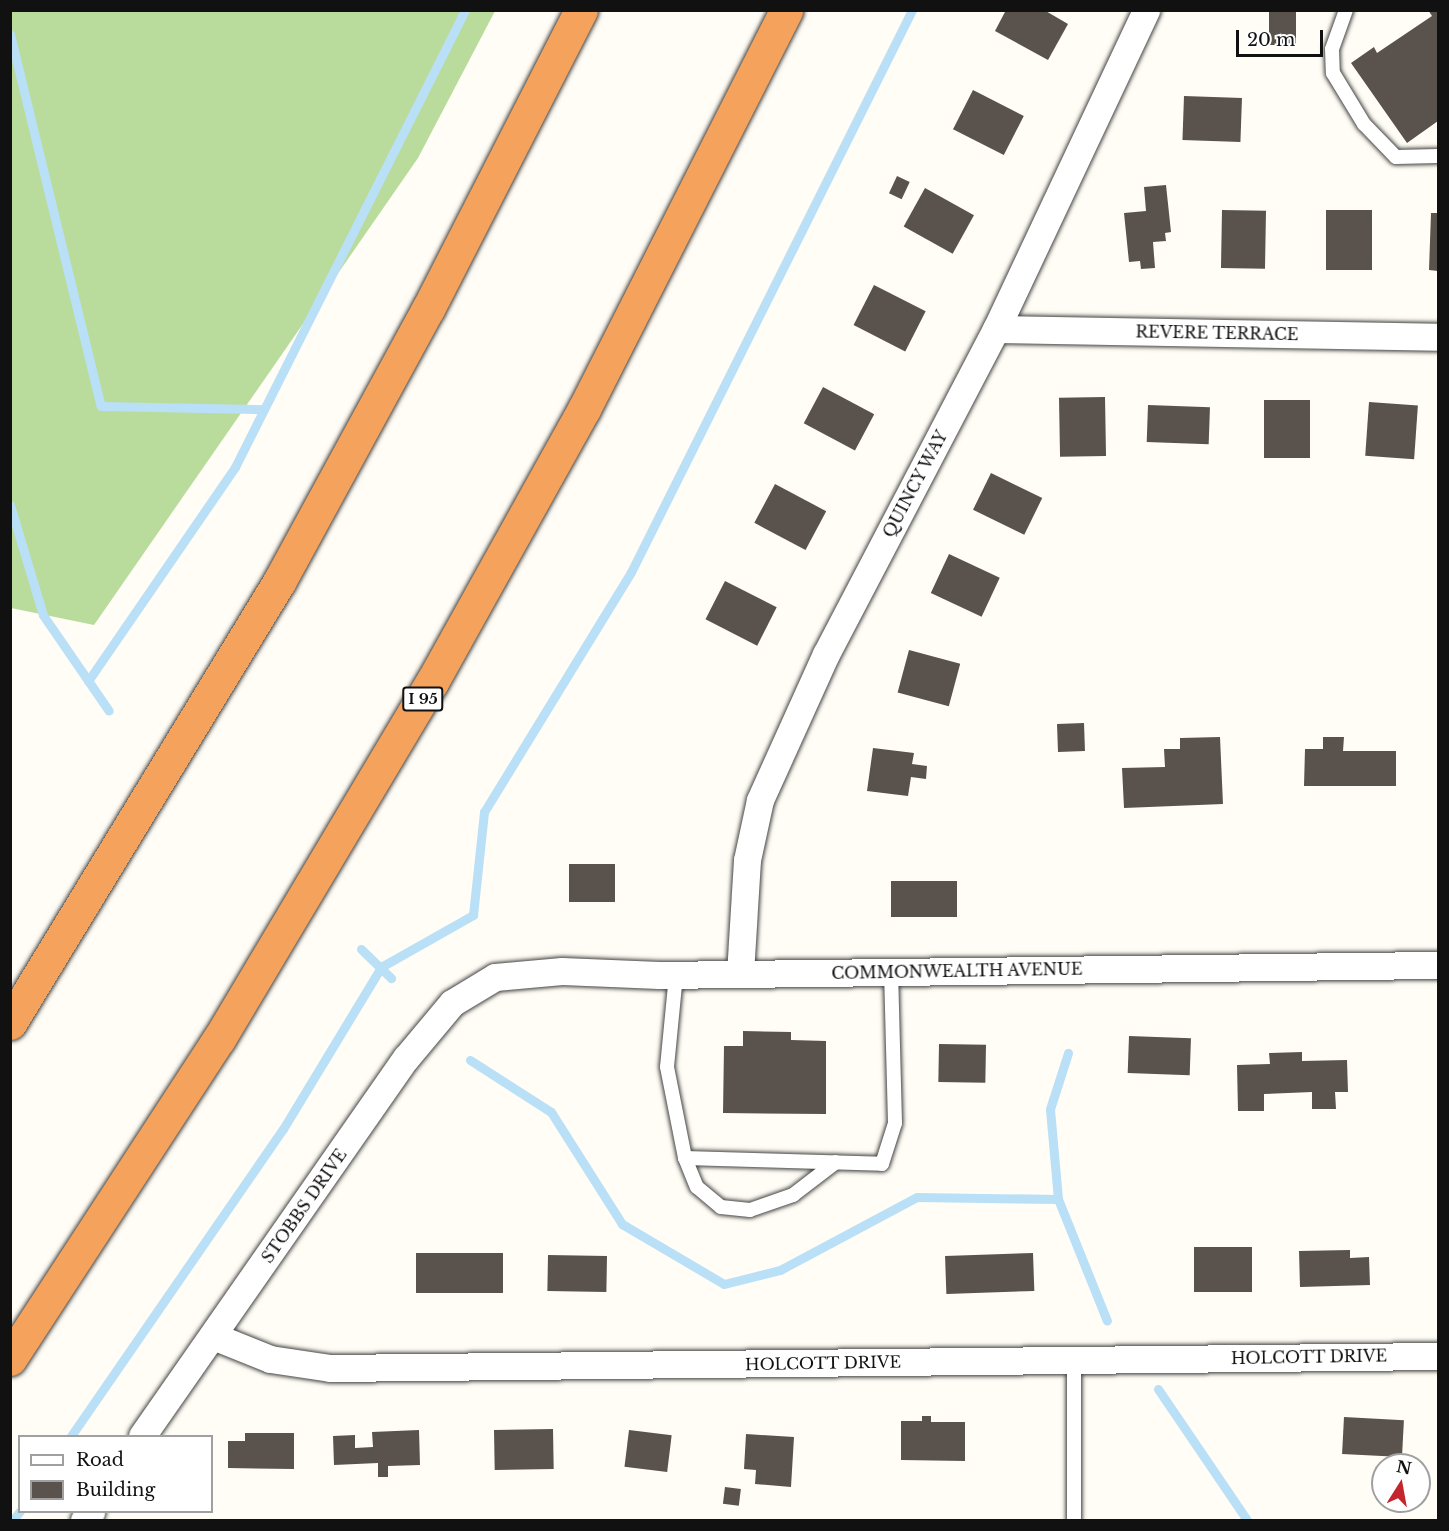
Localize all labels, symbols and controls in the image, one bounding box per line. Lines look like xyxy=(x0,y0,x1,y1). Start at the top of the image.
scale bar xyxy=(1239,18,1326,56)
text: 20 m xyxy=(1247,29,1295,51)
street label: REVERE TERRACE xyxy=(1135,322,1299,344)
street label: QUINCY WAY xyxy=(878,427,952,541)
road number: I 95 xyxy=(402,687,444,711)
street label: COMMONWEALTH AVENUE xyxy=(831,959,1083,983)
street label: STOBBS DRIVE xyxy=(258,1145,350,1267)
street label: HOLCOTT DRIVE xyxy=(1231,1346,1387,1368)
street label: HOLCOTT DRIVE xyxy=(745,1352,901,1374)
legend xyxy=(18,1435,213,1513)
text: Road xyxy=(76,1449,124,1471)
north arrow xyxy=(1371,1453,1431,1513)
text: N xyxy=(1395,1456,1413,1479)
text: Building xyxy=(76,1479,155,1501)

